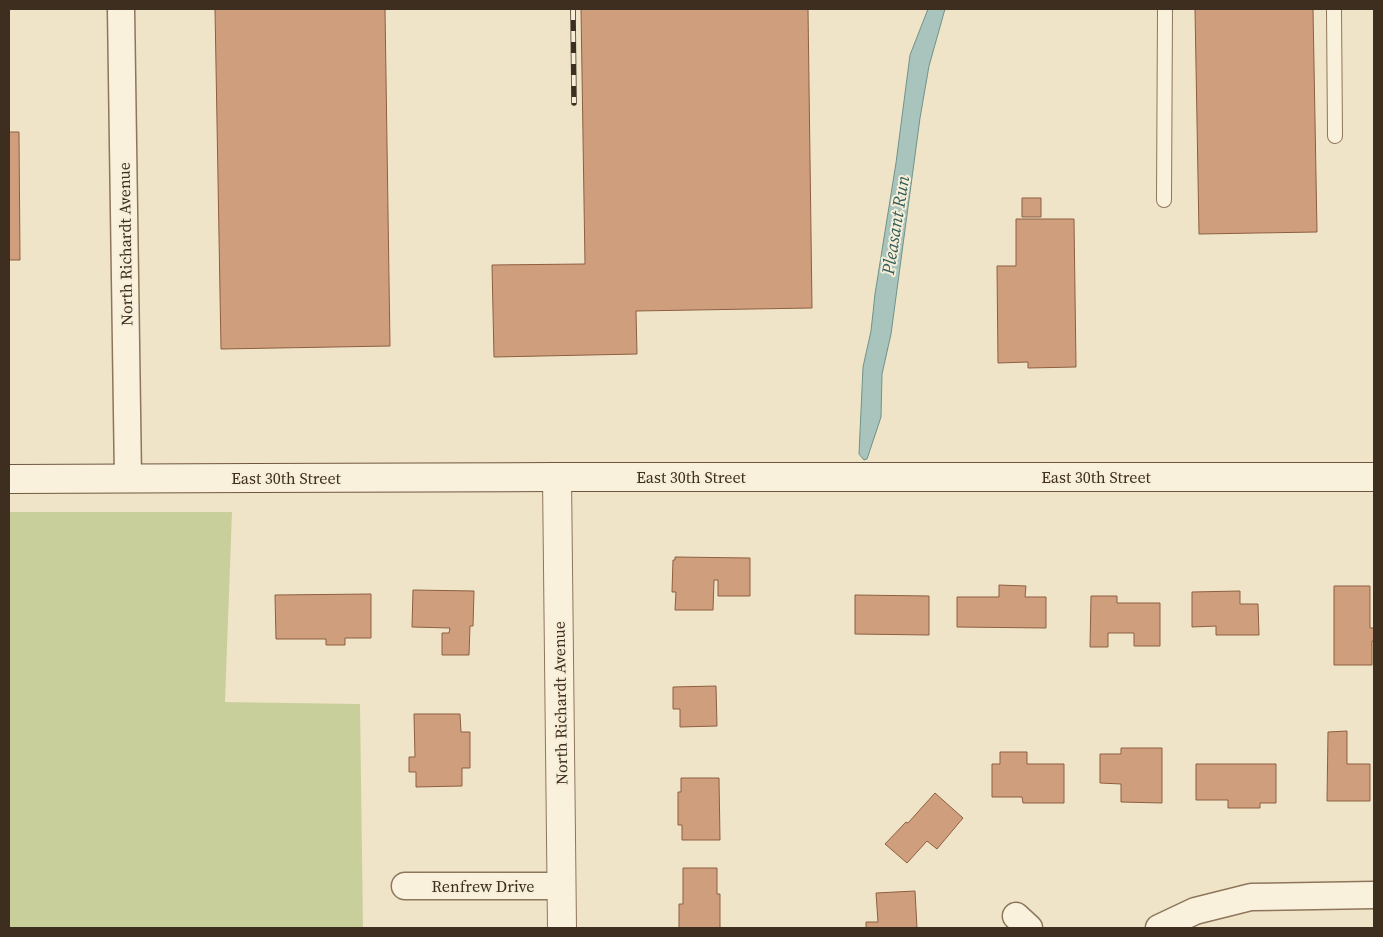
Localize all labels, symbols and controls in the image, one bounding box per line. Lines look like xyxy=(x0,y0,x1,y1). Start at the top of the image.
street label: North Richardt Avenue xyxy=(113,162,137,326)
water label: Pleasant Run xyxy=(875,174,915,277)
street label: East 30th Street xyxy=(636,466,747,488)
street label: East 30th Street xyxy=(1041,466,1152,488)
street label: East 30th Street xyxy=(231,467,342,489)
street label: North Richardt Avenue xyxy=(548,621,572,785)
street label: Renfrew Drive xyxy=(432,875,534,897)

